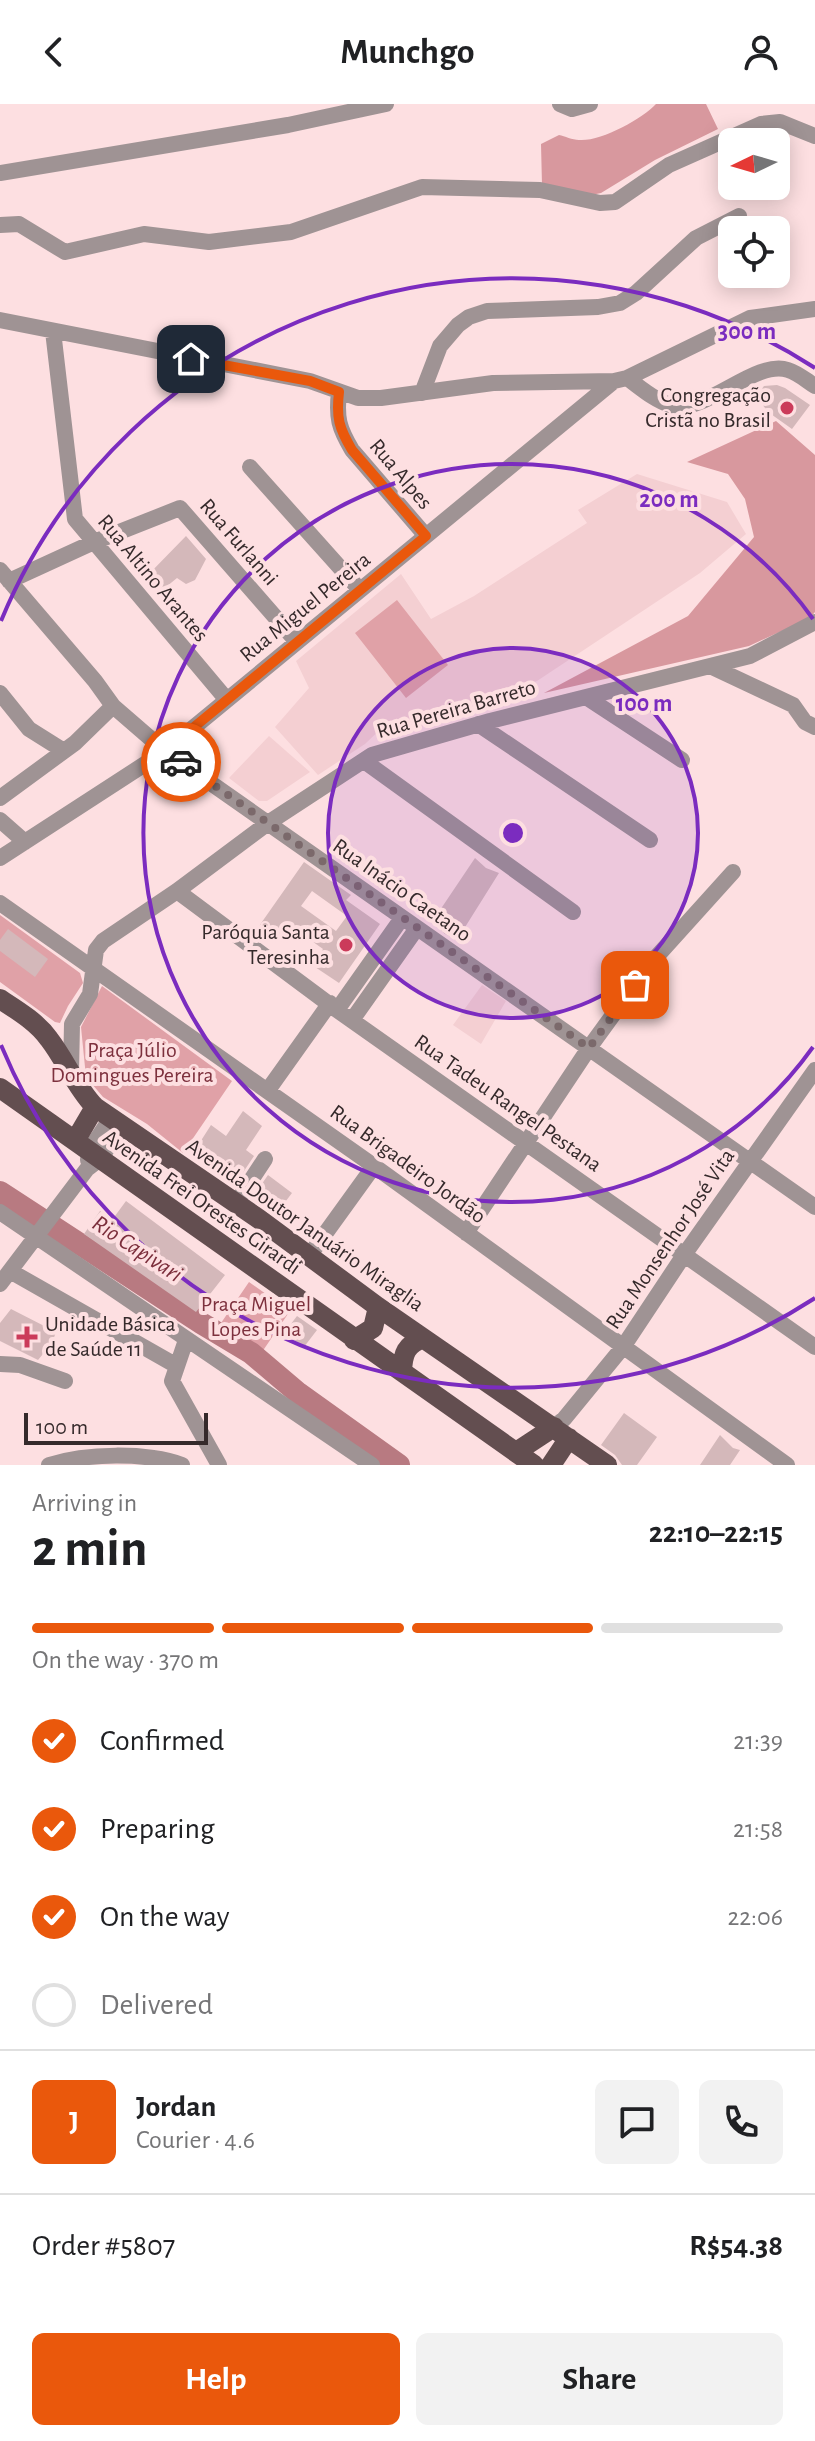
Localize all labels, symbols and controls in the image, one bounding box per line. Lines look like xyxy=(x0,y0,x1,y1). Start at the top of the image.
icon: back xyxy=(32,30,76,74)
icon: person xyxy=(739,30,783,74)
text: Munchgo xyxy=(340,34,475,70)
north arrow xyxy=(718,128,790,200)
map controls xyxy=(718,128,790,288)
button: locate xyxy=(718,216,790,288)
text: 300 m xyxy=(718,320,776,344)
pin xyxy=(157,325,225,393)
icon: home xyxy=(169,337,213,381)
place label: Congregação Cristã no Brasil xyxy=(645,384,771,431)
marker: Congregação Cristã no Brasil xyxy=(778,399,796,417)
street label: Rua Alpes xyxy=(365,435,437,513)
text: 200 m xyxy=(639,488,699,512)
street label: Rua Furlanni xyxy=(196,495,282,589)
street label: Rua Altino Arantes xyxy=(94,510,212,646)
street label: Rua Miguel Pereira xyxy=(236,548,374,666)
street label: Rua Pereira Barreto xyxy=(374,676,538,742)
text: 100 m xyxy=(616,692,672,716)
courier xyxy=(141,722,221,802)
icon: car xyxy=(159,740,203,784)
centre of rings xyxy=(499,819,527,847)
street label: Rua Inácio Caetano xyxy=(329,834,475,946)
place label: Paróquia Santa Teresinha xyxy=(201,921,330,968)
marker: Paróquia Santa Teresinha xyxy=(337,936,355,954)
pin xyxy=(601,951,669,1019)
icon: bag xyxy=(613,963,657,1007)
street label: Rua Tadeu Rangel Pestana xyxy=(410,1030,606,1176)
park label: Praça Júlio Domingues Pereira xyxy=(50,1039,214,1086)
street label: Rua Brigadeiro Jordão xyxy=(326,1100,490,1228)
street label: Avenida Frei Orestes Girardi xyxy=(99,1125,305,1279)
street label: Avenida Doutor Januário Miraglia xyxy=(182,1134,428,1316)
street label: Rua Monsenhor José Vita xyxy=(602,1145,738,1333)
water label: Rio Capivari xyxy=(88,1211,186,1287)
park label: Praça Miguel Lopes Pina xyxy=(201,1293,311,1340)
place label: Unidade Básica de Saúde 11 xyxy=(45,1313,176,1360)
marker: Unidade Básica de Saúde 11 xyxy=(16,1326,38,1348)
scale bar xyxy=(24,1409,208,1445)
text: 100 m xyxy=(36,1416,88,1438)
text: Arriving in xyxy=(32,1490,137,1516)
text: 22:10–22:15 xyxy=(649,1518,783,1548)
text: 2 min xyxy=(32,1523,147,1575)
text: On the way · 370 m xyxy=(32,1647,219,1673)
icon: check xyxy=(32,1719,76,1763)
text: Confirmed xyxy=(100,1726,224,1756)
text: 21:39 xyxy=(733,1728,783,1754)
icon: check xyxy=(32,1807,76,1851)
text: Preparing xyxy=(100,1814,215,1844)
text: 21:58 xyxy=(733,1816,783,1842)
icon: check xyxy=(32,1895,76,1939)
text: On the way xyxy=(100,1902,229,1932)
text: 22:06 xyxy=(727,1904,783,1930)
text: Delivered xyxy=(100,1990,213,2020)
button: chat xyxy=(595,2080,679,2164)
button: phone xyxy=(699,2080,783,2164)
text: Jordan xyxy=(136,2092,216,2122)
text: J xyxy=(69,2107,79,2137)
text: Courier · 4.6 xyxy=(136,2127,255,2153)
text: Order #5807 xyxy=(32,2231,175,2261)
text: R$54.38 xyxy=(689,2231,783,2261)
button: Help xyxy=(32,2333,400,2425)
button: Share xyxy=(416,2333,783,2425)

